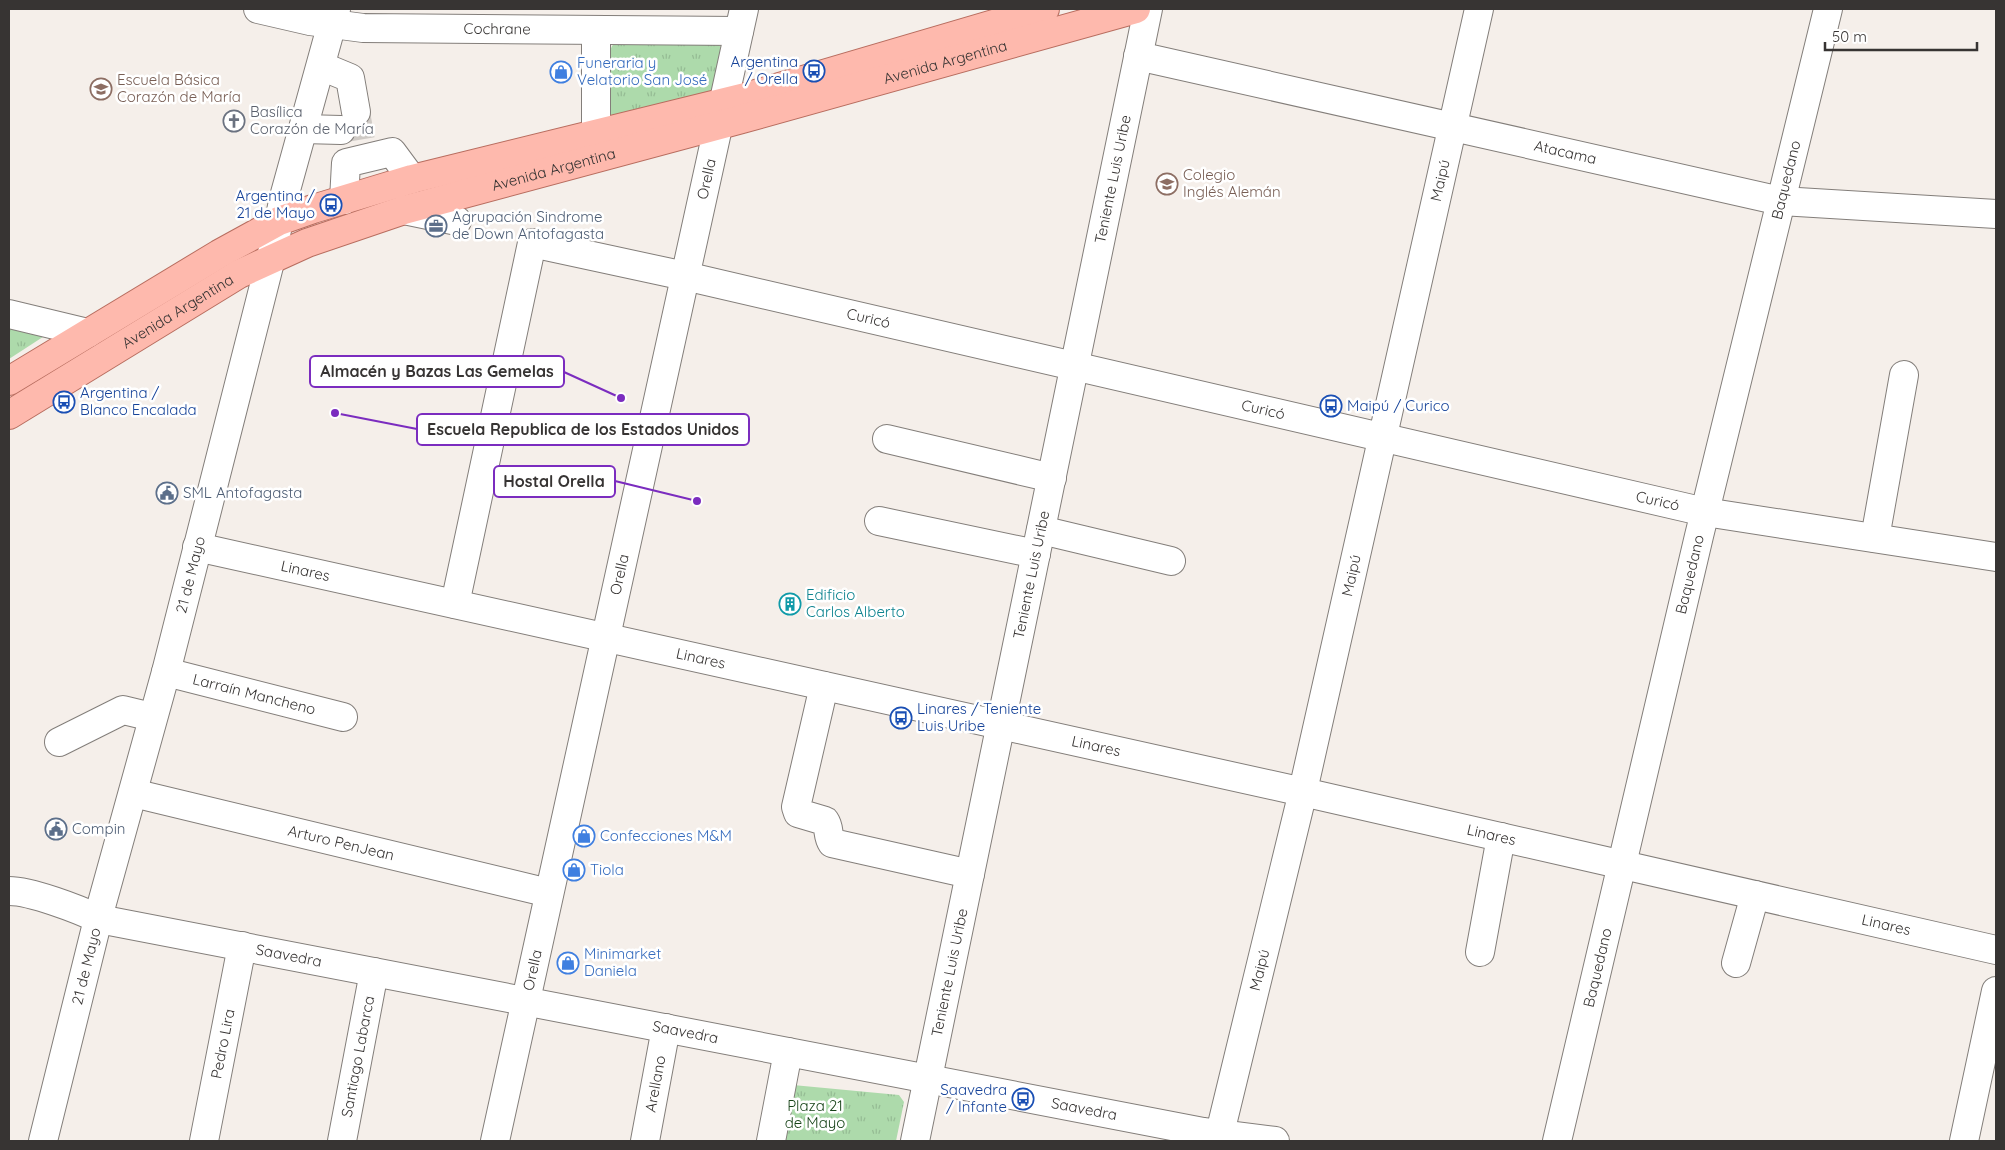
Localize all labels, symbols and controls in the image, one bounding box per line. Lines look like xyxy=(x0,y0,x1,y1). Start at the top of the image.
street label: Cochrane xyxy=(464,19,531,38)
scale bar xyxy=(1825,20,1978,52)
text: 50 m xyxy=(1832,27,1867,46)
street label: Avenida Argentina xyxy=(881,35,1009,88)
place label: Argentina / Orella xyxy=(730,52,798,88)
place label: Funeraria y Velatorio San José xyxy=(577,53,707,89)
bus stop icon: Argentina / Orella xyxy=(802,59,826,83)
shop icon: Funeraria y Velatorio San José xyxy=(549,60,573,84)
place label: Escuela Básica Corazón de María xyxy=(117,70,241,106)
school or university icon: Escuela Básica Corazón de María xyxy=(89,77,113,101)
place label: Basílica Corazón de María xyxy=(250,102,374,138)
church icon: Basílica Corazón de María xyxy=(222,109,246,133)
street label: Teniente Luis Uribe xyxy=(1090,113,1135,245)
street label: Atacama xyxy=(1532,136,1598,168)
street label: Baquedano xyxy=(1767,138,1805,221)
street label: Avenida Argentina xyxy=(490,143,618,195)
street label: Orella xyxy=(692,157,720,201)
street label: Maipú xyxy=(1426,158,1454,203)
place label: Colegio Inglés Alemán xyxy=(1183,165,1281,201)
school or university icon: Colegio Inglés Alemán xyxy=(1155,172,1179,196)
place label: Argentina / 21 de Mayo xyxy=(236,186,315,222)
bus stop icon: Argentina / 21 de Mayo xyxy=(319,193,343,217)
place label: Agrupación Sindrome de Down Antofagasta xyxy=(452,207,604,243)
office icon: Agrupación Sindrome de Down Antofagasta xyxy=(424,214,448,238)
street label: Avenida Argentina xyxy=(118,270,237,352)
street label: Curicó xyxy=(845,304,892,332)
callout: Almacén y Bazas Las Gemelas xyxy=(310,356,564,387)
text: Almacén y Bazas Las Gemelas xyxy=(320,361,554,381)
place label: Argentina / Blanco Encalada xyxy=(80,383,197,419)
bus stop icon: Argentina / Blanco Encalada xyxy=(52,390,76,414)
bus stop icon: Maipú / Curico xyxy=(1319,394,1343,418)
street label: Curicó xyxy=(1240,395,1287,424)
place label: Maipú / Curico xyxy=(1347,396,1450,415)
callout: Escuela Republica de los Estados Unidos xyxy=(417,414,749,445)
text: Escuela Republica de los Estados Unidos xyxy=(427,419,739,439)
callout: Hostal Orella xyxy=(494,466,615,497)
text: Hostal Orella xyxy=(503,471,605,491)
public building icon: SML Antofagasta xyxy=(155,481,179,505)
place label: SML Antofagasta xyxy=(183,483,302,502)
street label: Curicó xyxy=(1634,486,1681,515)
street label: Teniente Luis Uribe xyxy=(1009,509,1054,641)
street label: Baquedano xyxy=(1671,533,1708,616)
street label: 21 de Mayo xyxy=(171,534,209,615)
street label: Orella xyxy=(605,552,633,597)
street label: Maipú xyxy=(1337,553,1365,598)
street label: Linares xyxy=(279,556,332,585)
place label: Edificio Carlos Alberto xyxy=(806,585,905,621)
building icon: Edificio Carlos Alberto xyxy=(778,592,802,616)
street label: Linares xyxy=(674,643,727,673)
street label: Larraín Mancheno xyxy=(191,669,318,719)
place label: Linares / Teniente Luis Uribe xyxy=(917,699,1041,735)
bus stop icon: Linares / Teniente Luis Uribe xyxy=(889,706,913,730)
street label: Linares xyxy=(1070,731,1123,760)
public building icon: Compin xyxy=(44,817,68,841)
place label: Compin xyxy=(72,819,126,838)
street label: Linares xyxy=(1465,820,1518,849)
street label: Arturo PenJean xyxy=(286,821,396,864)
shop icon: Confecciones M&M xyxy=(572,824,596,848)
place label: Confecciones M&M xyxy=(600,826,732,845)
shop icon: Tiola xyxy=(562,858,586,882)
place label: Tiola xyxy=(590,860,624,879)
street label: Teniente Luis Uribe xyxy=(927,907,972,1038)
street label: Linares xyxy=(1860,910,1913,939)
street label: 21 de Mayo xyxy=(67,926,105,1007)
street label: Baquedano xyxy=(1579,926,1616,1009)
street label: Saavedra xyxy=(254,939,323,971)
place label: Minimarket Daniela xyxy=(584,944,661,980)
street label: Maipú xyxy=(1245,947,1273,993)
street label: Orella xyxy=(518,948,546,992)
shop icon: Minimarket Daniela xyxy=(556,951,580,975)
street label: Santiago Labarca xyxy=(337,994,378,1119)
street label: Pedro Lira xyxy=(206,1007,239,1080)
street label: Saavedra xyxy=(651,1016,720,1047)
street label: Arellano xyxy=(641,1054,670,1114)
place label: Saavedra / Infante xyxy=(940,1080,1007,1116)
bus stop icon: Saavedra / Infante xyxy=(1011,1087,1035,1111)
street label: Saavedra xyxy=(1050,1093,1119,1124)
park label: Plaza 21 de Mayo xyxy=(785,1096,845,1132)

